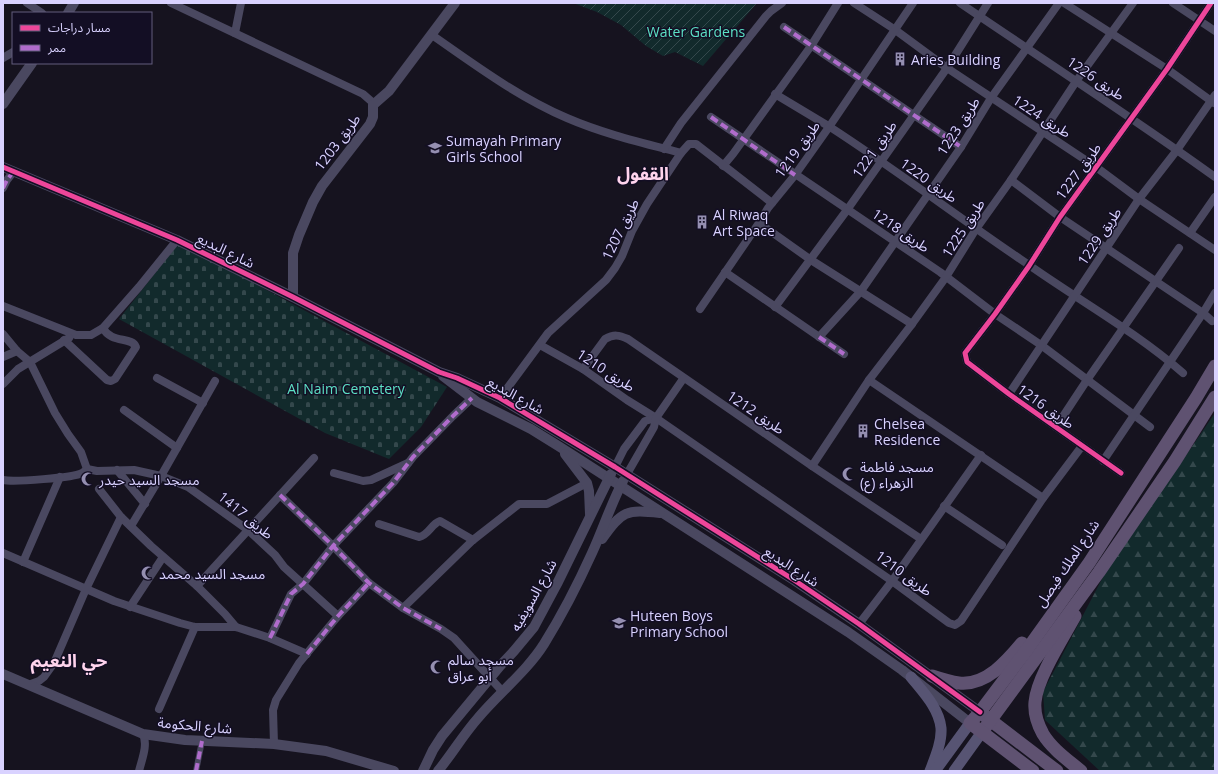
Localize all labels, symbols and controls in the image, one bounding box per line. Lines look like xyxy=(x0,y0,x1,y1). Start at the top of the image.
legend xyxy=(12,12,152,64)
text: مسار دراجات xyxy=(48,19,111,36)
park label: Water Gardens xyxy=(647,22,745,41)
text: ممر xyxy=(47,39,66,56)
place label: Aries Building xyxy=(911,50,1001,69)
building icon: Aries Building xyxy=(892,51,908,67)
street label: طريق 1226 xyxy=(1063,52,1129,105)
street label: طريق 1224 xyxy=(1009,90,1075,143)
street label: طريق 1223 xyxy=(932,93,985,159)
street label: طريق 1203 xyxy=(310,110,365,175)
street label: طريق 1219 xyxy=(770,117,825,182)
street label: طريق 1221 xyxy=(847,117,901,182)
place label: Sumayah Primary Girls School xyxy=(446,131,562,166)
street label: طريق 1227 xyxy=(1051,139,1106,204)
school or university icon: Sumayah Primary Girls School xyxy=(427,140,443,156)
street label: طريق 1220 xyxy=(896,153,961,207)
district label: القفول xyxy=(617,161,669,185)
street label: طريق 1207 xyxy=(597,195,644,263)
street label: طريق 1225 xyxy=(937,195,990,261)
street label: طريق 1229 xyxy=(1073,203,1126,269)
street label: طريق 1218 xyxy=(868,204,934,257)
place label: Al Riwaq Art Space xyxy=(713,205,775,240)
building icon: Al Riwaq Art Space xyxy=(694,214,710,230)
street label: شارع البديع xyxy=(193,228,258,274)
street label: طريق 1210 xyxy=(573,344,639,397)
street label: شارع البديع xyxy=(483,372,548,420)
park label: Al Naim Cemetery xyxy=(287,379,406,398)
street label: طريق 1216 xyxy=(1013,379,1078,433)
street label: طريق 1212 xyxy=(723,386,789,439)
place label: Chelsea Residence xyxy=(874,414,940,449)
building icon: Chelsea Residence xyxy=(855,423,871,439)
place label: مسجد فاطمة الزهراء (ع) xyxy=(860,457,934,494)
mosque icon: مسجد فاطمة الزهراء (ع) xyxy=(841,466,857,482)
place label: مسجد السيد حيدر xyxy=(98,470,200,489)
mosque icon: مسجد السيد حيدر xyxy=(80,471,96,487)
street label: طريق 1417 xyxy=(214,487,278,544)
street label: شارع الملك فيصل xyxy=(1031,516,1105,612)
street label: شارع البديع xyxy=(760,541,823,592)
street label: طريق 1210 xyxy=(871,546,936,601)
street label: شارع السويفيه xyxy=(505,556,562,635)
place label: مسجد السيد محمد xyxy=(159,564,265,583)
mosque icon: مسجد السيد محمد xyxy=(140,565,156,581)
place label: Huteen Boys Primary School xyxy=(630,606,728,641)
school or university icon: Huteen Boys Primary School xyxy=(611,615,627,631)
district label: حي النعيم xyxy=(31,648,107,675)
place label: مسجد سالم أبو عراق xyxy=(448,650,514,685)
mosque icon: مسجد سالم أبو عراق xyxy=(429,659,445,675)
street label: شارع الحكومة xyxy=(157,712,233,740)

